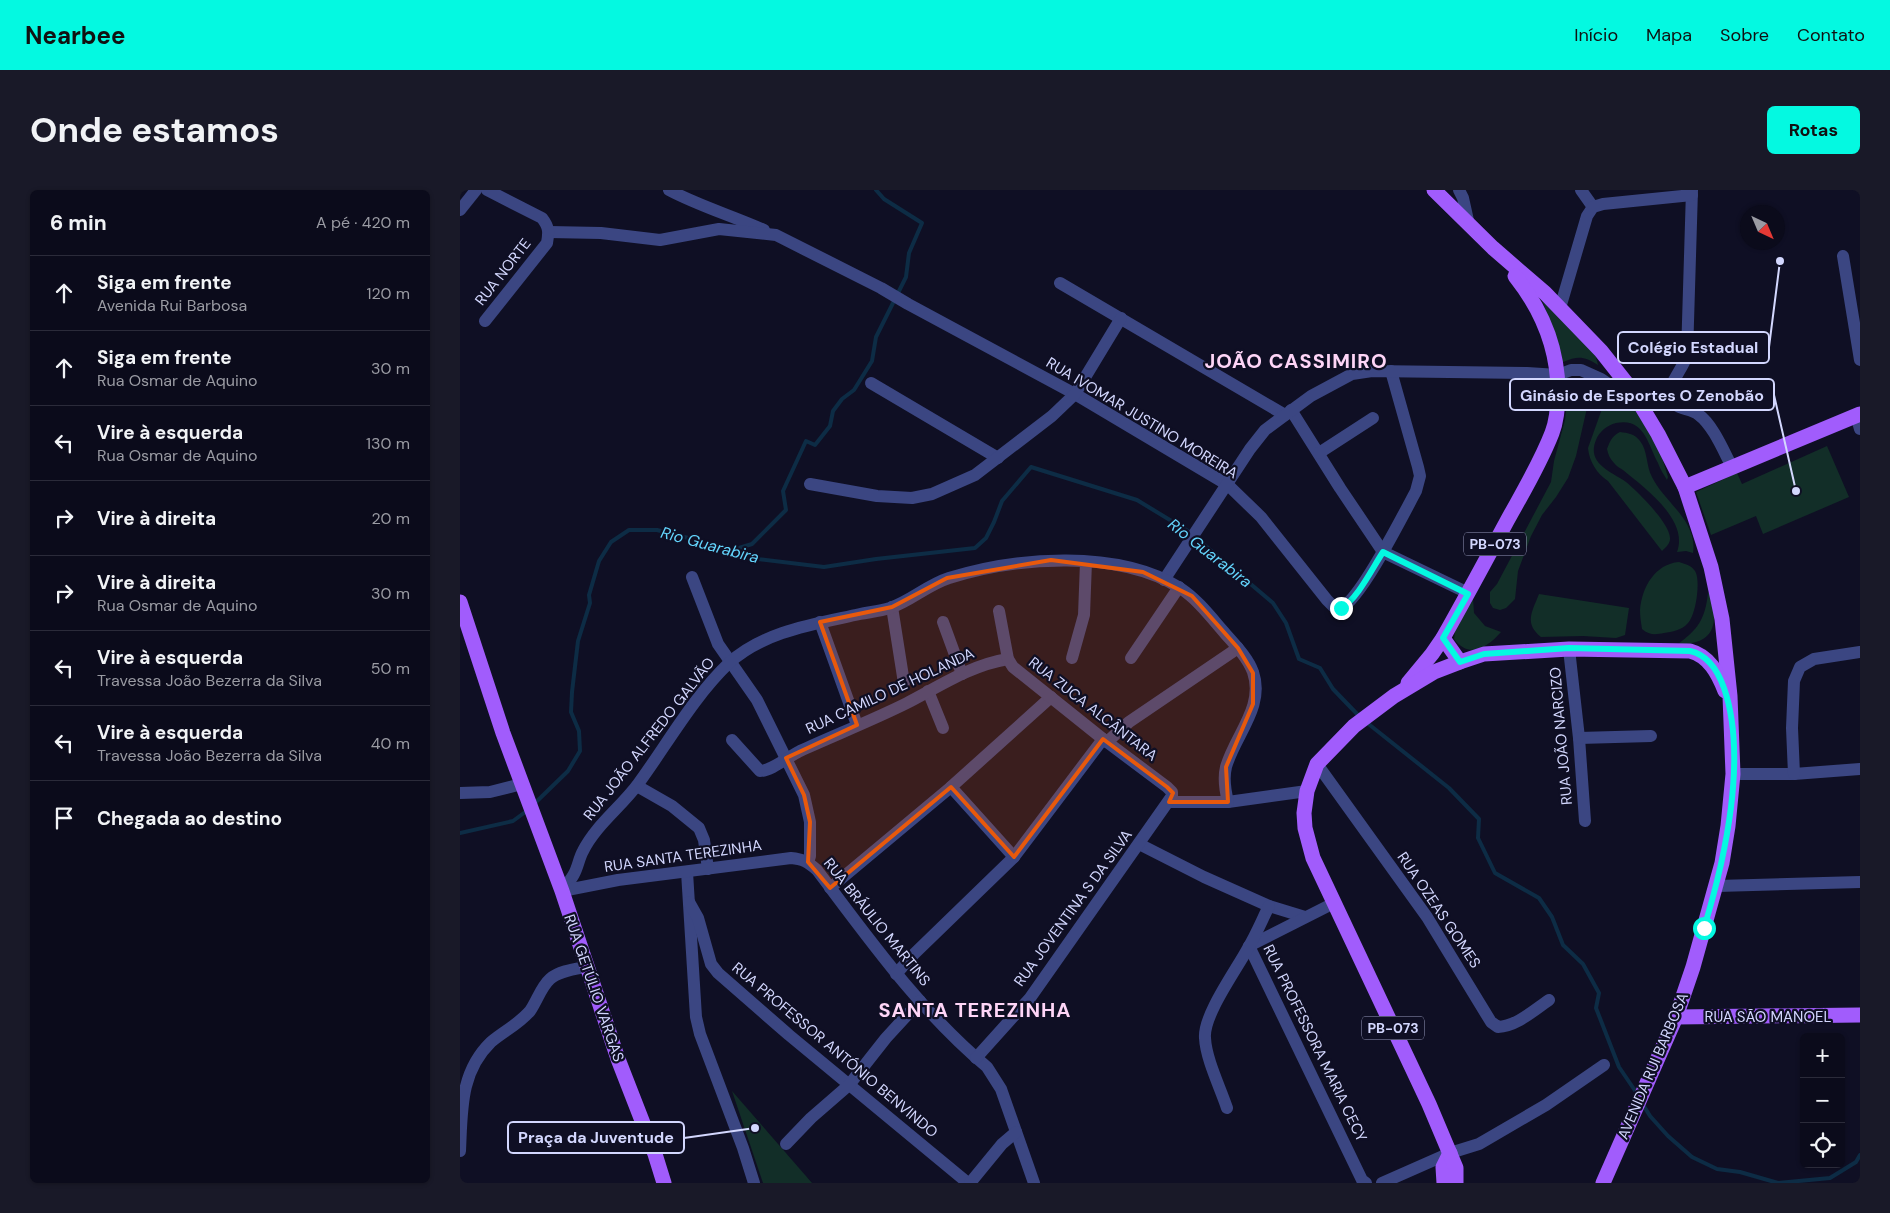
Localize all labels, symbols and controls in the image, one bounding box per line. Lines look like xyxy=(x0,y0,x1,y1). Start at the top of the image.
text: Nearbee xyxy=(25,20,125,51)
text: Início xyxy=(1574,23,1618,47)
text: Mapa xyxy=(1646,23,1692,47)
text: Sobre xyxy=(1720,23,1769,47)
text: Contato xyxy=(1797,23,1865,47)
button: Rotas xyxy=(1767,106,1860,154)
text: Onde estamos xyxy=(30,107,279,153)
north arrow xyxy=(1740,205,1785,250)
text: 6 min xyxy=(50,209,107,237)
text: A pé · 420 m xyxy=(316,212,410,233)
street label: RUA NORTE xyxy=(470,234,536,310)
text: Siga em frente xyxy=(97,270,232,295)
icon: ahead xyxy=(50,279,78,307)
text: 120 m xyxy=(366,283,410,304)
text: Avenida Rui Barbosa xyxy=(97,295,247,316)
callout: Colégio Estadual xyxy=(1618,332,1769,363)
text: Colégio Estadual xyxy=(1628,337,1758,358)
text: Siga em frente xyxy=(97,345,232,370)
district label: JOÃO CASSIMIRO xyxy=(1204,348,1388,374)
street label: RUA IVOMAR JUSTINO MOREIRA xyxy=(1043,353,1242,483)
icon: ahead xyxy=(50,354,78,382)
text: 30 m xyxy=(371,358,410,379)
text: Rua Osmar de Aquino xyxy=(97,370,257,391)
callout: Ginásio de Esportes O Zenobão xyxy=(1510,379,1774,410)
text: Ginásio de Esportes O Zenobão xyxy=(1520,385,1764,406)
text: Vire à esquerda xyxy=(97,420,243,445)
icon: left xyxy=(50,429,78,457)
text: 130 m xyxy=(366,433,410,454)
text: Rua Osmar de Aquino xyxy=(97,445,257,466)
icon: right xyxy=(50,504,78,532)
text: Vire à direita xyxy=(97,506,216,531)
text: 20 m xyxy=(371,508,410,529)
water label: Rio Guarabira xyxy=(1164,514,1256,592)
water label: Rio Guarabira xyxy=(659,522,762,568)
road number: PB-073 xyxy=(1464,532,1526,556)
text: Vire à direita xyxy=(97,570,216,595)
icon: right xyxy=(50,579,78,607)
text: 30 m xyxy=(371,583,410,604)
text: Rua Osmar de Aquino xyxy=(97,595,257,616)
route end xyxy=(1330,597,1353,620)
street label: RUA CAMILO DE HOLANDA xyxy=(803,643,978,739)
text: Vire à esquerda xyxy=(97,645,243,670)
street label: RUA ZUCA ALCÂNTARA xyxy=(1024,652,1162,766)
street label: RUA JOÃO ALFREDO GALVÃO xyxy=(579,653,719,825)
icon: left xyxy=(50,654,78,682)
text: 50 m xyxy=(371,658,410,679)
street label: RUA JOÃO NARCIZO xyxy=(1545,666,1577,806)
text: Travessa João Bezerra da Silva xyxy=(97,670,322,691)
text: Vire à esquerda xyxy=(97,720,243,745)
icon: left xyxy=(50,729,78,757)
text: 40 m xyxy=(371,733,410,754)
text: Travessa João Bezerra da Silva xyxy=(97,745,322,766)
icon: arrive xyxy=(50,804,78,832)
text: Chegada ao destino xyxy=(97,806,282,831)
street label: RUA JOVENTINA S DA SILVA xyxy=(1009,826,1137,990)
street label: RUA SANTA TEREZINHA xyxy=(603,835,763,877)
street label: RUA OZEAS GOMES xyxy=(1393,848,1485,972)
street label: RUA BRÁULIO MARTINS xyxy=(819,854,935,990)
street label: RUA GETÚLIO VARGAS xyxy=(559,912,629,1065)
route start xyxy=(1693,917,1716,940)
street label: RUA PROFESSORA MARIA CECY xyxy=(1258,941,1372,1145)
street label: RUA PROFESSOR ANTÓNIO BENVINDO xyxy=(728,958,942,1142)
street label: AVENIDA RUI BARBOSA xyxy=(1613,989,1693,1142)
district label: SANTA TEREZINHA xyxy=(878,997,1072,1023)
street label: RUA SÃO MANOEL xyxy=(1705,1007,1832,1027)
road number: PB-073 xyxy=(1362,1016,1424,1040)
map controls xyxy=(1800,1033,1845,1168)
button: + xyxy=(1800,1033,1845,1078)
button: − xyxy=(1800,1078,1845,1123)
callout: Praça da Juventude xyxy=(508,1122,684,1153)
button: locate xyxy=(1800,1123,1845,1168)
text: Praça da Juventude xyxy=(518,1127,674,1148)

